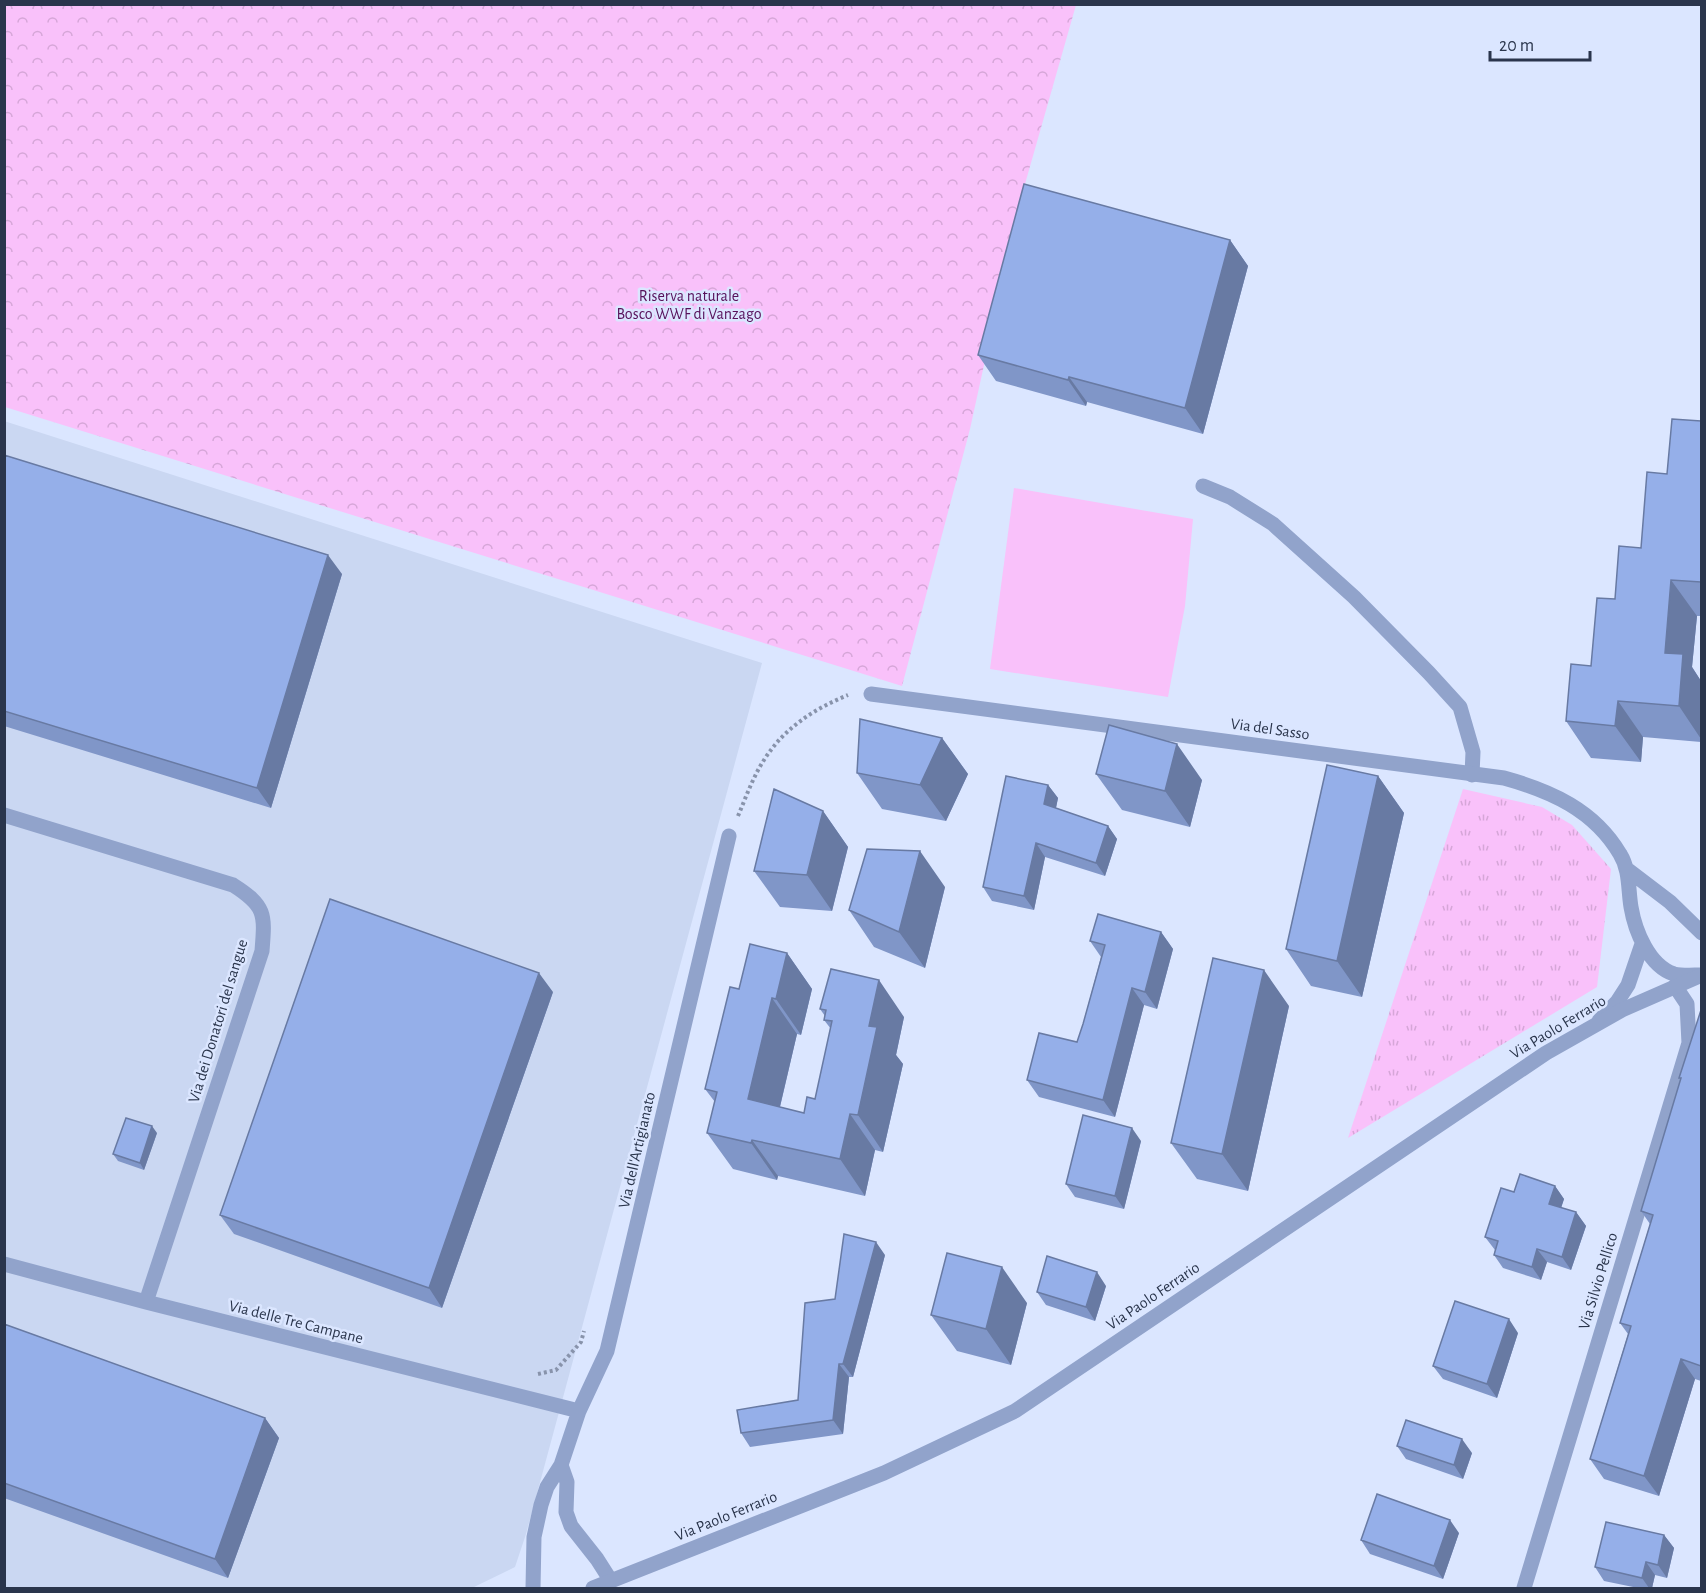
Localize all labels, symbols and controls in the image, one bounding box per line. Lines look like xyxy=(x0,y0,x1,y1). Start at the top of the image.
scale bar xyxy=(1490,24,1590,62)
text: 20 m xyxy=(1499,37,1534,55)
park label: Riserva naturale Bosco WWF di Vanzago xyxy=(616,288,762,322)
street label: Via del Sasso xyxy=(1230,716,1311,742)
street label: Via dei Donatori del sangue xyxy=(185,937,251,1105)
street label: Via Paolo Ferrario xyxy=(1507,992,1609,1062)
street label: Via dell'Artigianato xyxy=(616,1090,658,1210)
street label: Via Silvio Pellico xyxy=(1576,1231,1620,1331)
street label: Via Paolo Ferrario xyxy=(1104,1259,1203,1333)
street label: Via delle Tre Campane xyxy=(227,1298,365,1346)
street label: Via Paolo Ferrario xyxy=(673,1488,779,1544)

